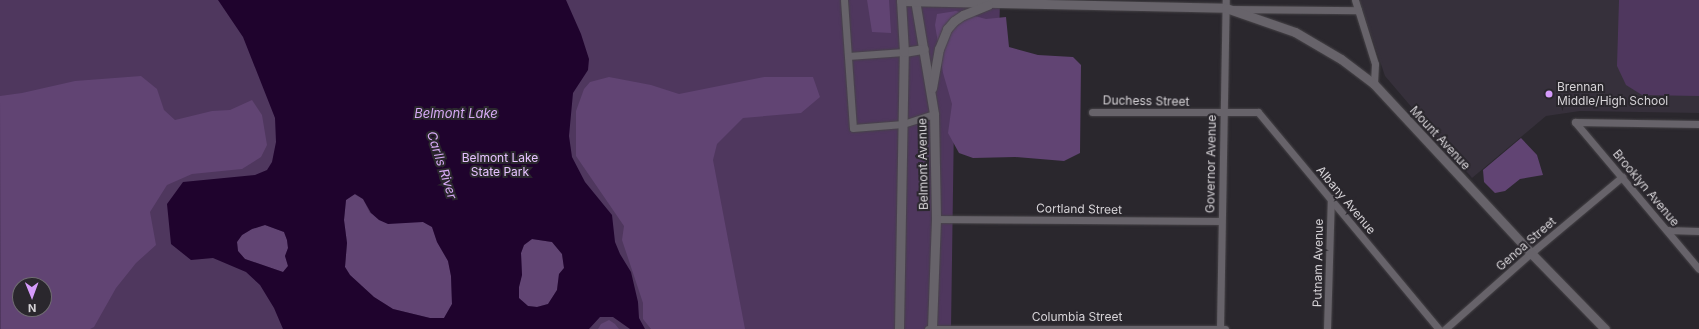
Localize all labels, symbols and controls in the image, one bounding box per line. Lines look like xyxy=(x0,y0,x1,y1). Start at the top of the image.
place label: Brennan Middle/High School xyxy=(1557,80,1668,108)
marker: Brennan Middle/High School xyxy=(1544,89,1554,99)
street label: Duchess Street xyxy=(1103,93,1189,109)
street label: Mount Avenue xyxy=(1407,103,1473,173)
water label: Belmont Lake xyxy=(414,105,498,121)
street label: Governor Avenue xyxy=(1203,115,1219,213)
street label: Belmont Avenue xyxy=(915,118,931,210)
water label: Carlls River xyxy=(424,129,460,201)
street label: Brooklyn Avenue xyxy=(1610,147,1682,229)
park label: Belmont Lake State Park xyxy=(462,151,538,179)
street label: Albany Avenue xyxy=(1313,163,1379,237)
street label: Cortland Street xyxy=(1036,201,1122,217)
street label: Genoa Street xyxy=(1493,214,1559,274)
street label: Putnam Avenue xyxy=(1310,219,1326,307)
north arrow xyxy=(12,277,52,317)
text: N xyxy=(28,301,37,315)
street label: Columbia Street xyxy=(1032,310,1122,324)

